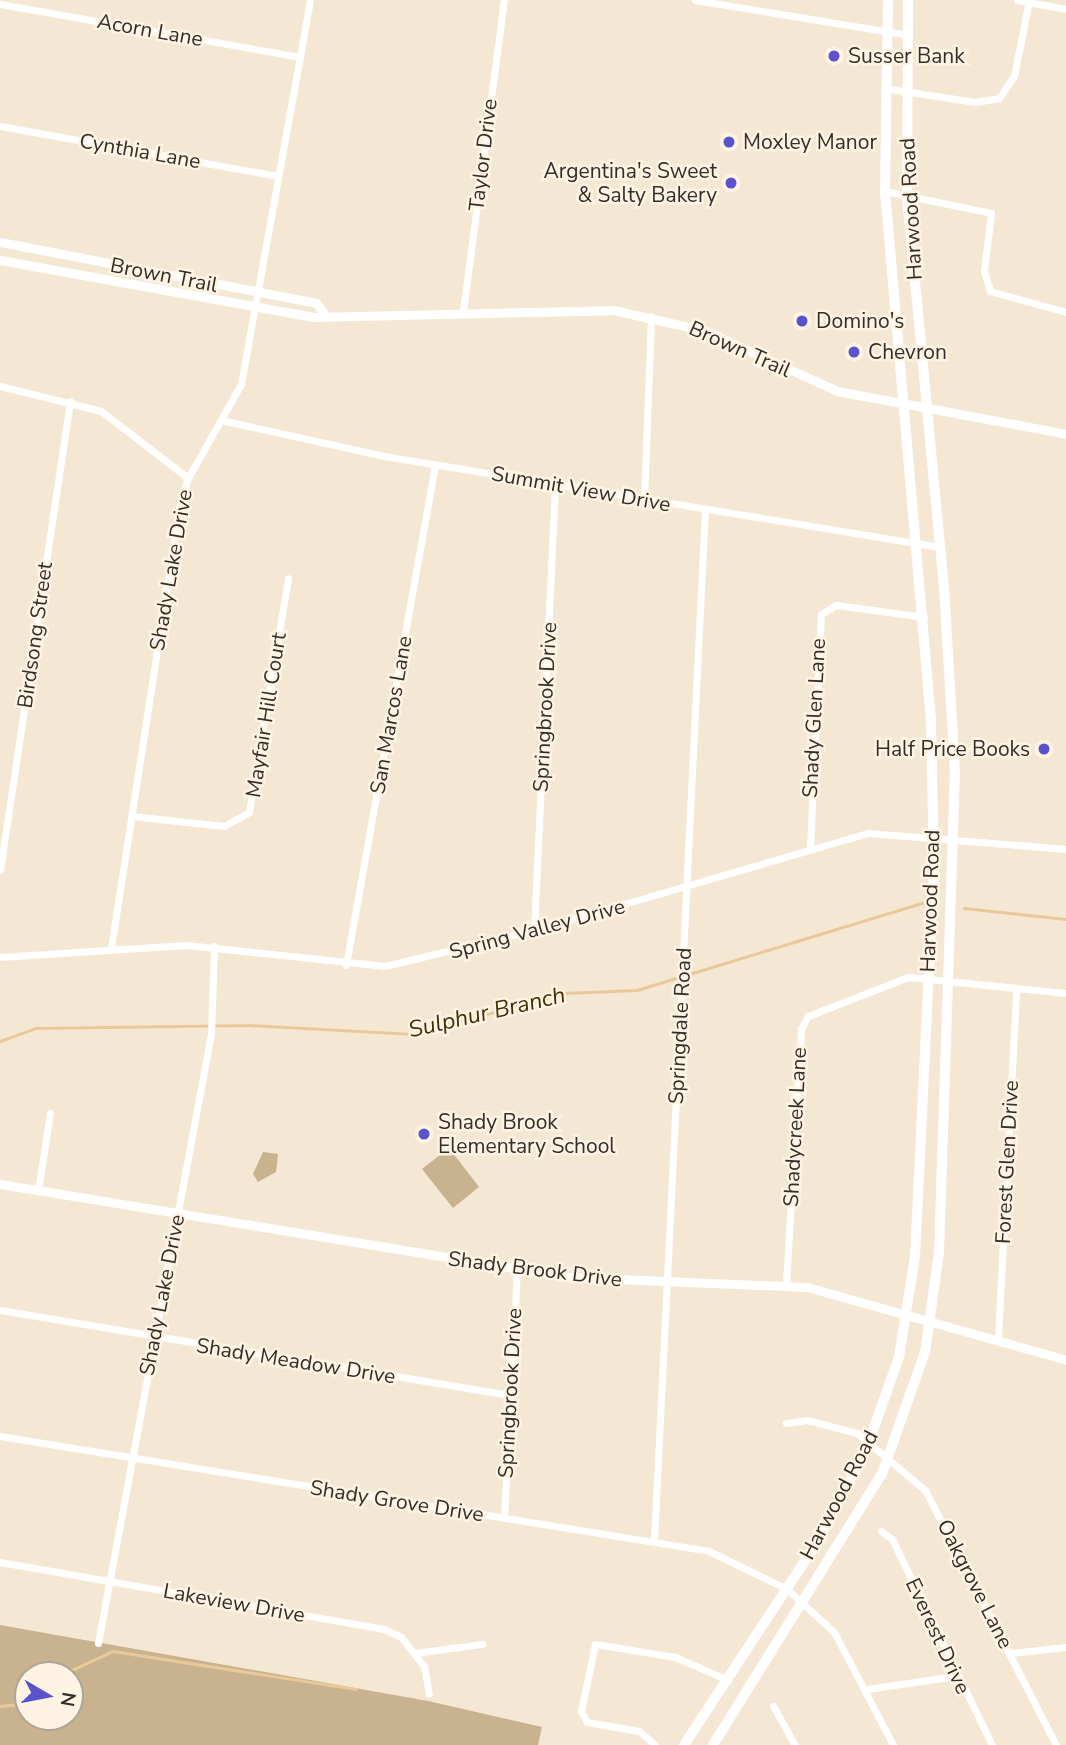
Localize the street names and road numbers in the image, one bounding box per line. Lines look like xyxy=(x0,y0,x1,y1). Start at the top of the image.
street label: Acorn Lane xyxy=(95,8,205,52)
street label: Taylor Drive xyxy=(464,97,502,213)
street label: Cynthia Lane xyxy=(77,128,203,174)
street label: Harwood Road xyxy=(895,137,927,281)
street label: Brown Trail xyxy=(108,252,220,298)
street label: Brown Trail xyxy=(685,315,795,383)
street label: Summit View Drive xyxy=(489,461,673,517)
street label: Shady Lake Drive xyxy=(144,487,198,653)
street label: Birdsong Street xyxy=(12,560,58,710)
street label: Springbrook Drive xyxy=(528,621,562,793)
street label: Mayfair Hill Court xyxy=(241,631,291,799)
street label: San Marcos Lane xyxy=(365,634,417,796)
street label: Shady Glen Lane xyxy=(797,638,831,798)
street label: Harwood Road xyxy=(915,829,945,973)
street label: Spring Valley Drive xyxy=(446,893,628,965)
street label: Springdale Road xyxy=(663,947,697,1105)
street label: Shadycreek Lane xyxy=(778,1047,812,1207)
street label: Forest Glen Drive xyxy=(990,1080,1024,1244)
street label: Shady Lake Drive xyxy=(134,1212,190,1378)
street label: Shady Brook Drive xyxy=(447,1246,623,1292)
street label: Springbrook Drive xyxy=(493,1307,527,1479)
street label: Shady Meadow Drive xyxy=(195,1333,397,1389)
street label: Harwood Road xyxy=(794,1426,884,1564)
street label: Shady Grove Drive xyxy=(308,1475,486,1527)
street label: Oakgrove Lane xyxy=(932,1515,1018,1653)
street label: Everest Drive xyxy=(900,1574,976,1698)
street label: Lakeview Drive xyxy=(161,1578,307,1628)

